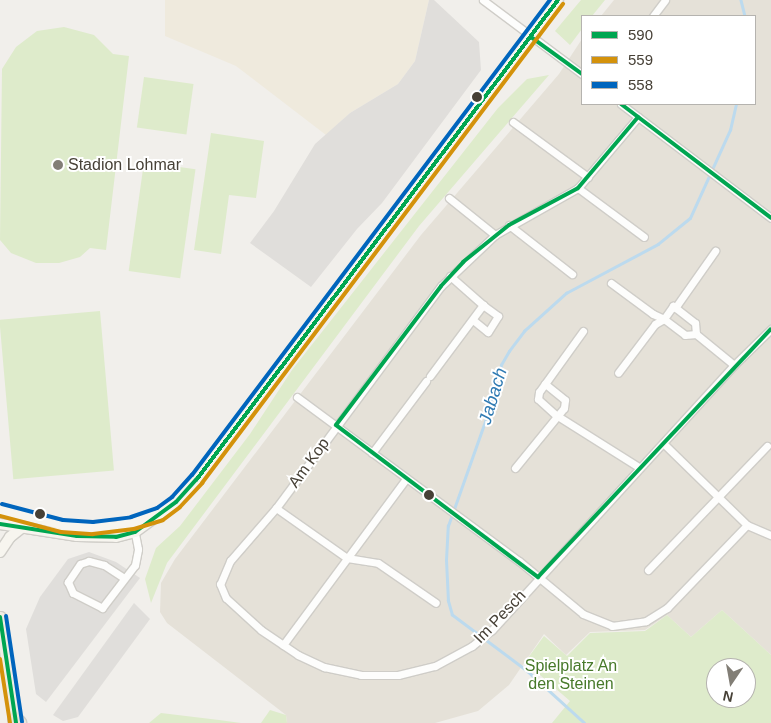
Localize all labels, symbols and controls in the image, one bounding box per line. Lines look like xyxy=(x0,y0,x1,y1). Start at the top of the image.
legend xyxy=(581,15,756,105)
text: 590 xyxy=(628,26,653,43)
text: 559 xyxy=(628,51,653,68)
text: 558 xyxy=(628,76,653,93)
unlabelled marker xyxy=(472,92,482,102)
place label: Stadion Lohmar xyxy=(68,155,181,175)
marker: Stadion Lohmar xyxy=(52,159,64,171)
water label: Jabach xyxy=(474,365,512,427)
street label: Am Kop xyxy=(285,434,333,492)
unlabelled marker xyxy=(424,490,434,500)
unlabelled marker xyxy=(35,509,45,519)
street label: Im Pesch xyxy=(470,586,530,648)
park label: Spielplatz An den Steinen xyxy=(524,656,618,694)
north arrow xyxy=(706,658,756,708)
text: N xyxy=(721,688,735,706)

